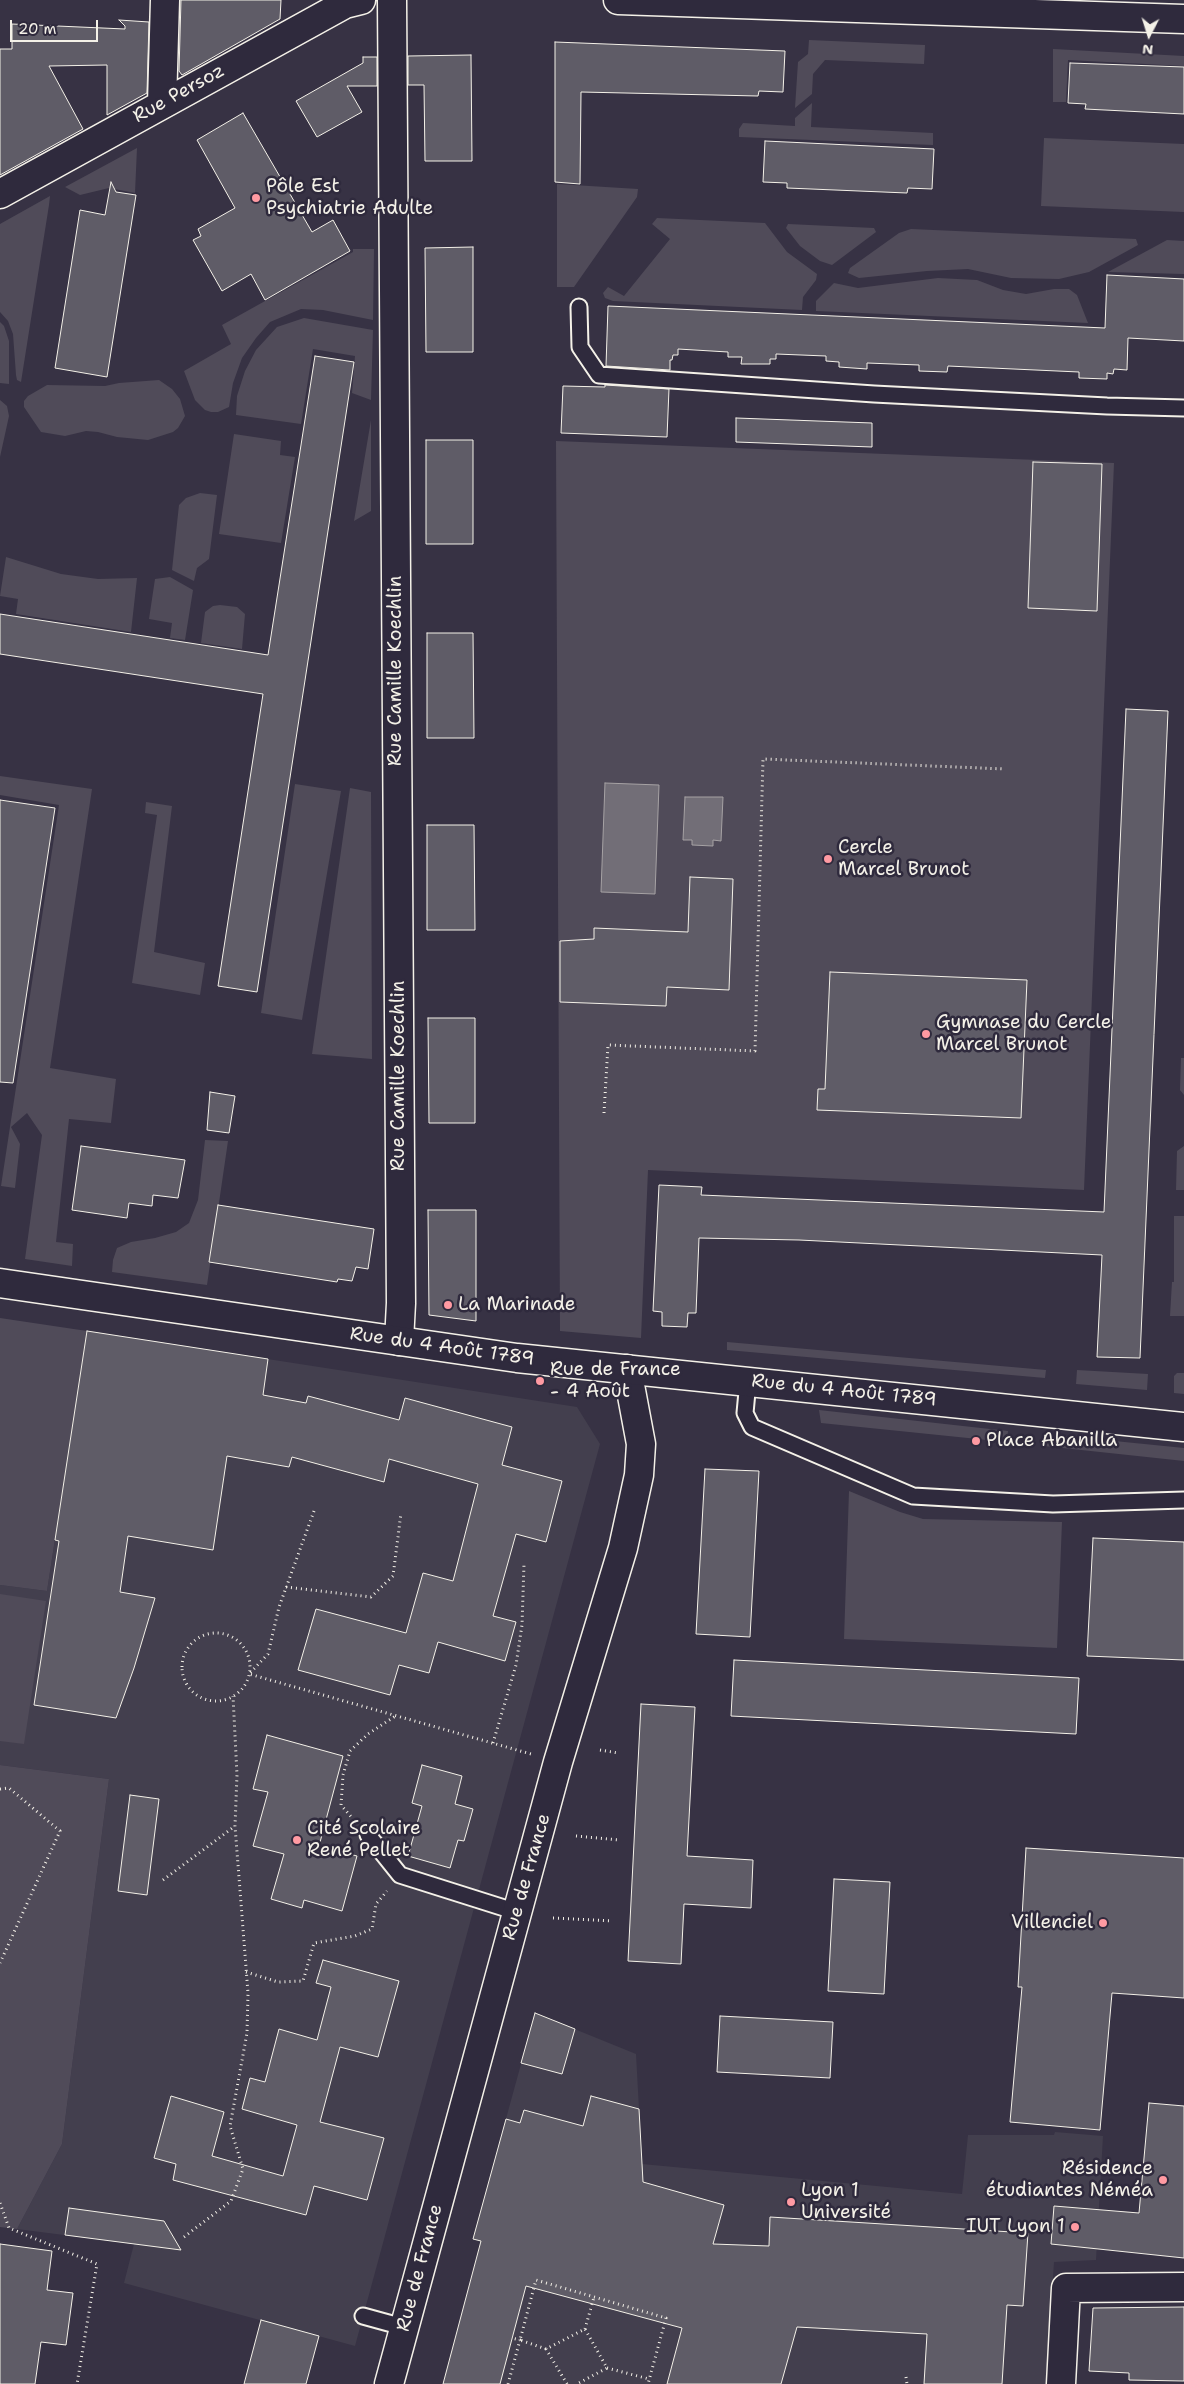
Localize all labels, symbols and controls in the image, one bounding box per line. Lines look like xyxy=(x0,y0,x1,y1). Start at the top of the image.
scale bar xyxy=(12,10,100,42)
north arrow xyxy=(1124,10,1174,60)
text: 20 m xyxy=(18,19,57,39)
text: N xyxy=(1141,40,1154,59)
street label: Rue Persoz xyxy=(129,60,229,128)
place label: Pôle Est Psychiatrie Adulte xyxy=(266,176,433,220)
marker: Pôle Est Psychiatrie Adulte xyxy=(250,192,262,204)
street label: Rue Camille Koechlin xyxy=(385,576,407,766)
place label: Cercle Marcel Brunot xyxy=(838,837,969,881)
marker: Cercle Marcel Brunot xyxy=(822,853,834,865)
street label: Rue Camille Koechlin xyxy=(388,981,410,1171)
place label: Gymnase du Cercle Marcel Brunot xyxy=(936,1012,1112,1056)
marker: Gymnase du Cercle Marcel Brunot xyxy=(920,1028,932,1040)
place label: La Marinade xyxy=(458,1294,576,1316)
marker: La Marinade xyxy=(442,1299,454,1311)
street label: Rue du 4 Août 1789 xyxy=(348,1323,536,1371)
place label: Rue de France - 4 Août xyxy=(550,1359,681,1403)
street label: Rue du 4 Août 1789 xyxy=(750,1370,938,1412)
marker: Rue de France - 4 Août xyxy=(534,1375,546,1387)
place label: Place Abanilla xyxy=(986,1430,1117,1452)
marker: Place Abanilla xyxy=(970,1435,982,1447)
street label: Rue de France xyxy=(498,1811,556,1943)
place label: Cité Scolaire René Pellet xyxy=(307,1818,421,1862)
marker: Cité Scolaire René Pellet xyxy=(291,1834,303,1846)
place label: Villenciel xyxy=(1011,1912,1093,1934)
marker: Villenciel xyxy=(1097,1917,1109,1929)
place label: Résidence étudiantes Néméa xyxy=(986,2158,1153,2202)
marker: Résidence étudiantes Néméa xyxy=(1157,2174,1169,2186)
place label: Lyon 1 Université xyxy=(801,2180,891,2224)
marker: Lyon 1 Université xyxy=(785,2196,797,2208)
street label: Rue de France xyxy=(392,2202,448,2334)
place label: IUT Lyon 1 xyxy=(966,2216,1065,2238)
marker: IUT Lyon 1 xyxy=(1069,2221,1081,2233)

